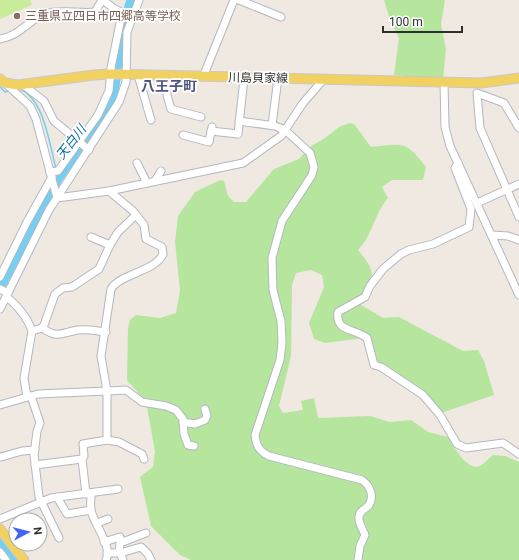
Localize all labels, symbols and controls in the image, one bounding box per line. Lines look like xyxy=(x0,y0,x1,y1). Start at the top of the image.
scale bar xyxy=(383,8,462,34)
place label: 三重県立四日市四郷高等学校 xyxy=(25,9,181,23)
marker: 三重県立四日市四郷高等学校 xyxy=(12,11,22,21)
text: 100 m xyxy=(389,15,423,29)
street label: 川島貝家線 xyxy=(228,70,288,86)
district label: 八王子町 xyxy=(141,78,197,94)
water label: 天白川 xyxy=(53,120,90,162)
north arrow xyxy=(8,512,48,552)
text: N xyxy=(31,526,44,536)

